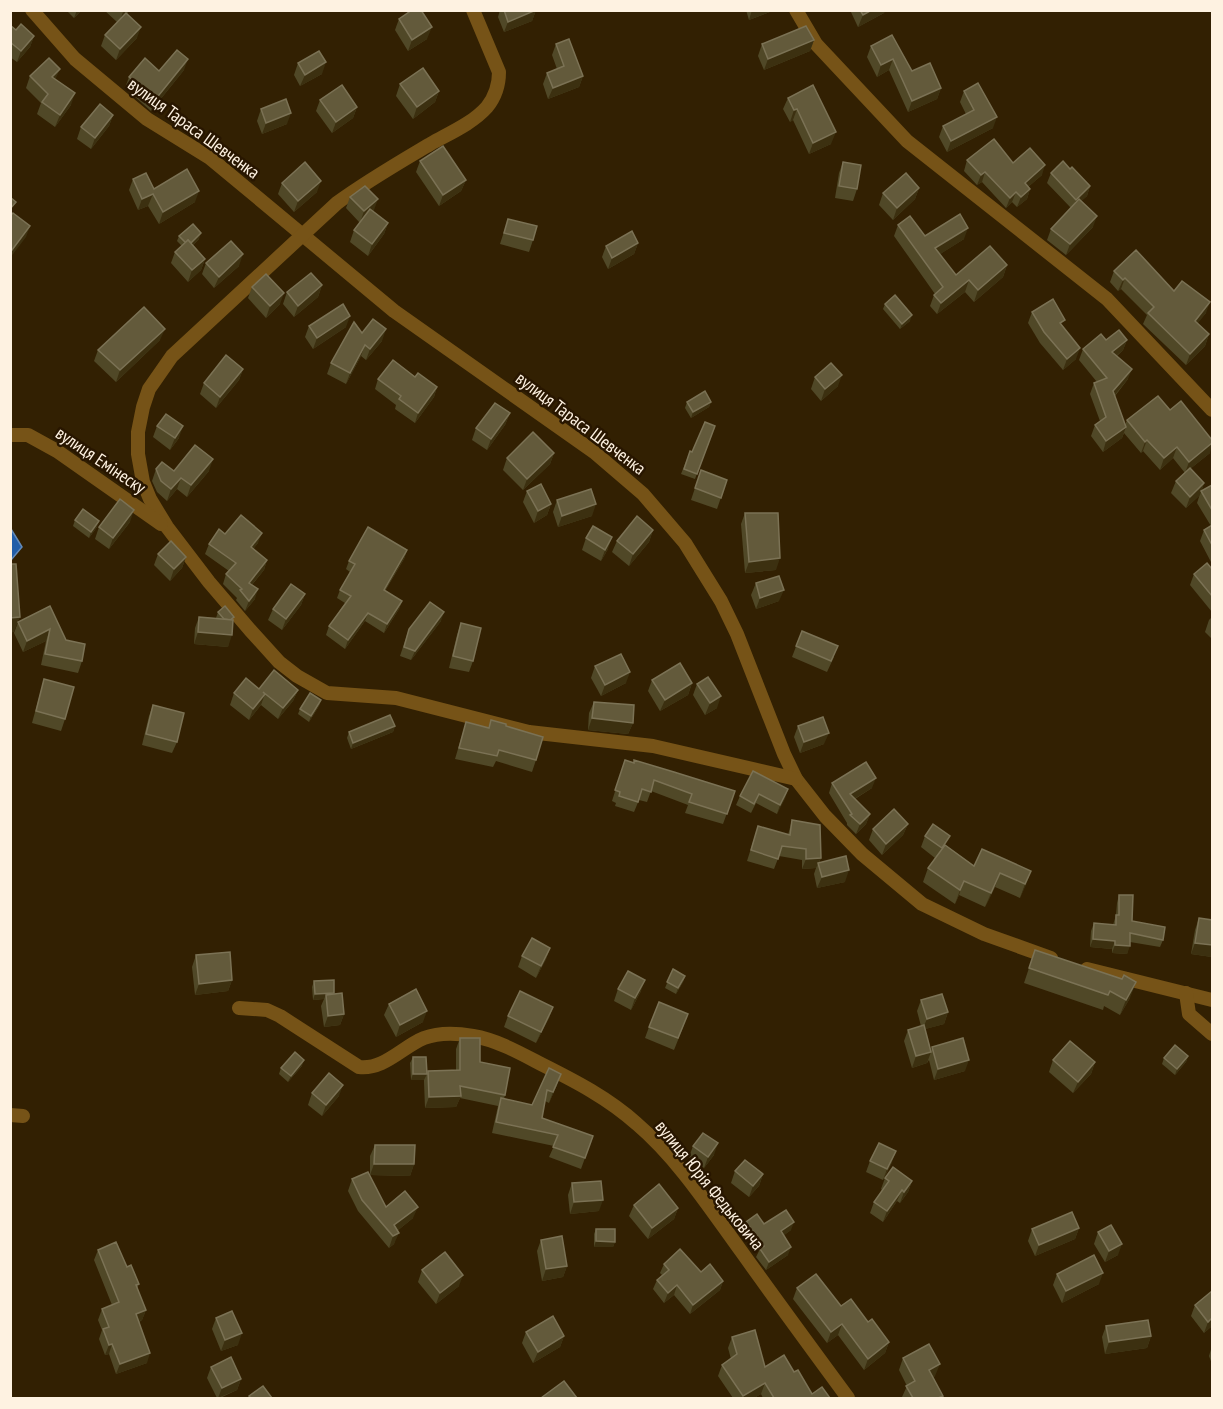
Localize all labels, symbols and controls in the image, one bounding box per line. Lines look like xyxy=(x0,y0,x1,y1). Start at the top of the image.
street label: вулиця Тараса Шевченка xyxy=(124,73,264,183)
street label: вулиця Тараса Шевченка xyxy=(511,367,651,479)
street label: вулиця Емінеску xyxy=(51,421,151,499)
street label: вулиця Юрія Федьковича xyxy=(651,1115,769,1255)

